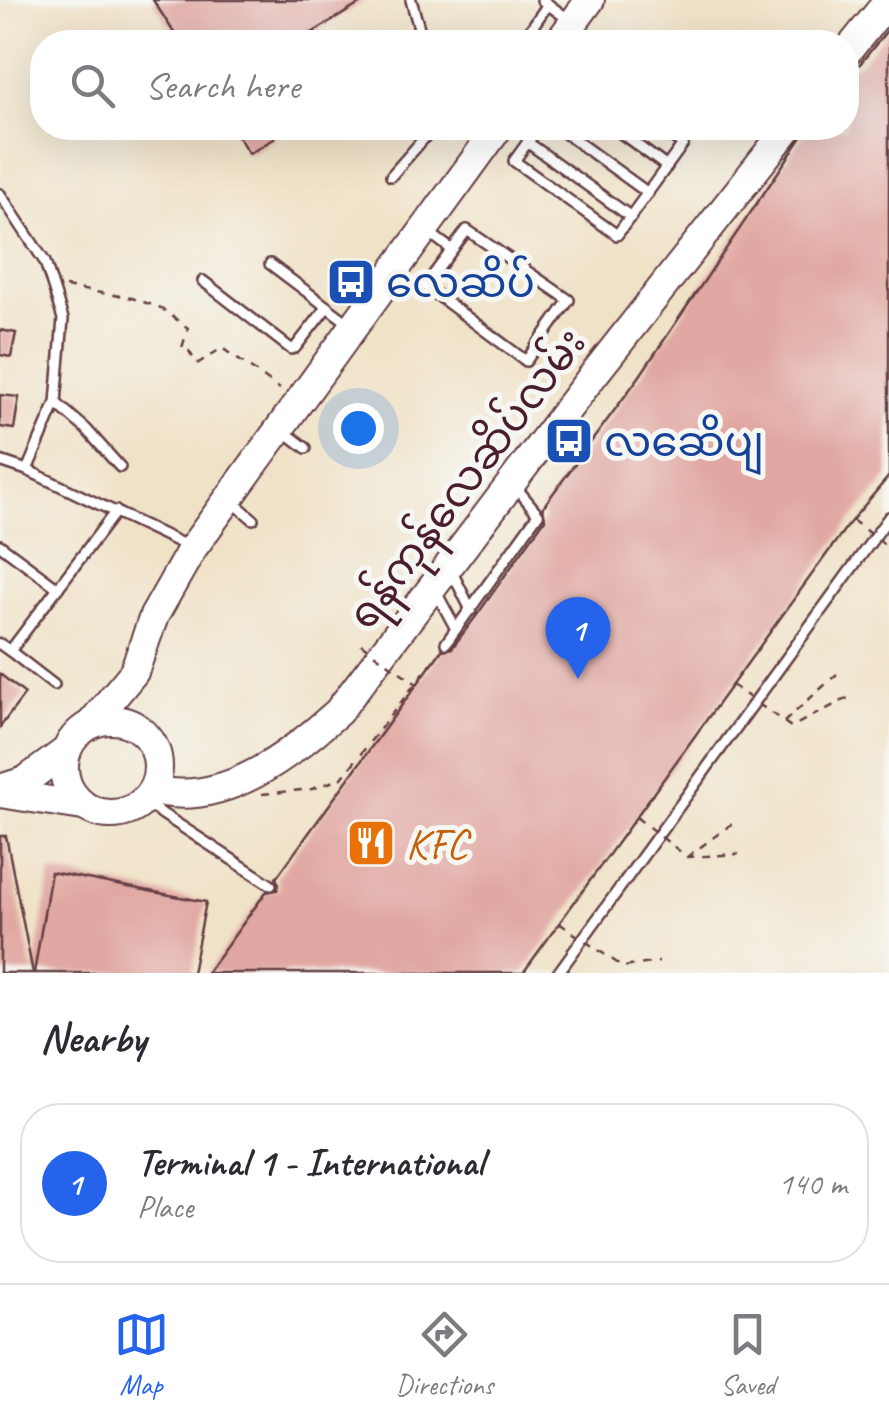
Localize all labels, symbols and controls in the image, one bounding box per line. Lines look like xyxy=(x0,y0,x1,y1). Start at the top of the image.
search box xyxy=(30,30,859,140)
icon: search xyxy=(65,58,120,113)
text: Search here xyxy=(145,62,300,109)
place label: လေဆိပ် xyxy=(386,255,535,310)
bus stop icon: လေဆိပ် xyxy=(325,256,377,308)
street label: ရန်ကုန်လေဆိပ်လမ်း xyxy=(335,317,603,644)
your location xyxy=(333,403,384,454)
place label: လဆေိပျ xyxy=(604,414,764,476)
bus stop icon: လဆေိပျ xyxy=(543,415,595,467)
pin: 1 xyxy=(546,596,610,679)
restaurant icon: KFC xyxy=(345,817,397,869)
place label: KFC xyxy=(406,818,472,871)
text: Nearby xyxy=(40,1012,146,1065)
text: Terminal 1 - International xyxy=(137,1139,483,1186)
text: 1 xyxy=(67,1163,82,1204)
text: 140 m xyxy=(778,1163,847,1204)
text: Place xyxy=(137,1186,193,1227)
tab: Map xyxy=(114,1307,169,1402)
tab: Directions xyxy=(396,1307,493,1402)
tab: Saved xyxy=(720,1307,775,1402)

